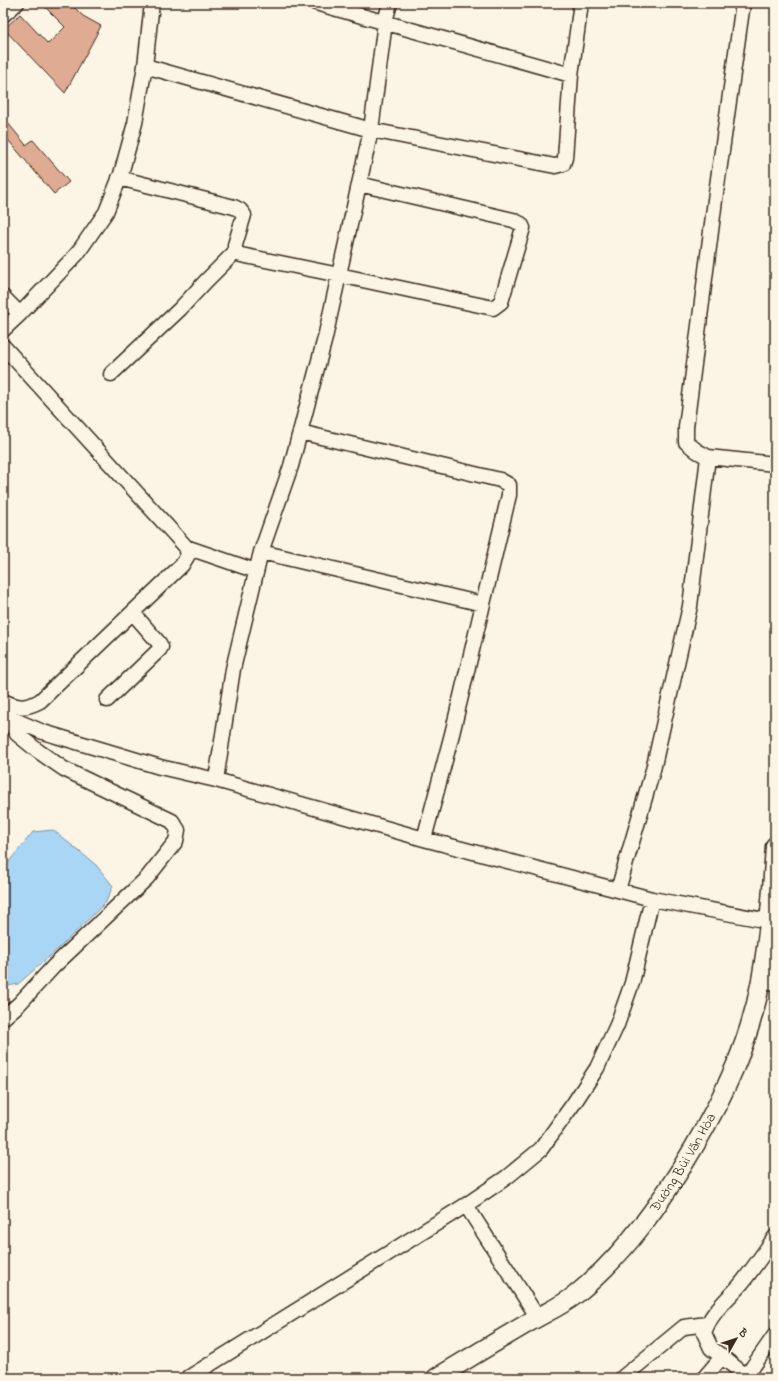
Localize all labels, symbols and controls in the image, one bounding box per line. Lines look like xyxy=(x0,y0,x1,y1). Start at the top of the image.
street label: Đường Bùi Văn Hòa xyxy=(644,1109,722,1217)
north arrow xyxy=(716,1319,756,1359)
text: B xyxy=(734,1325,752,1342)

